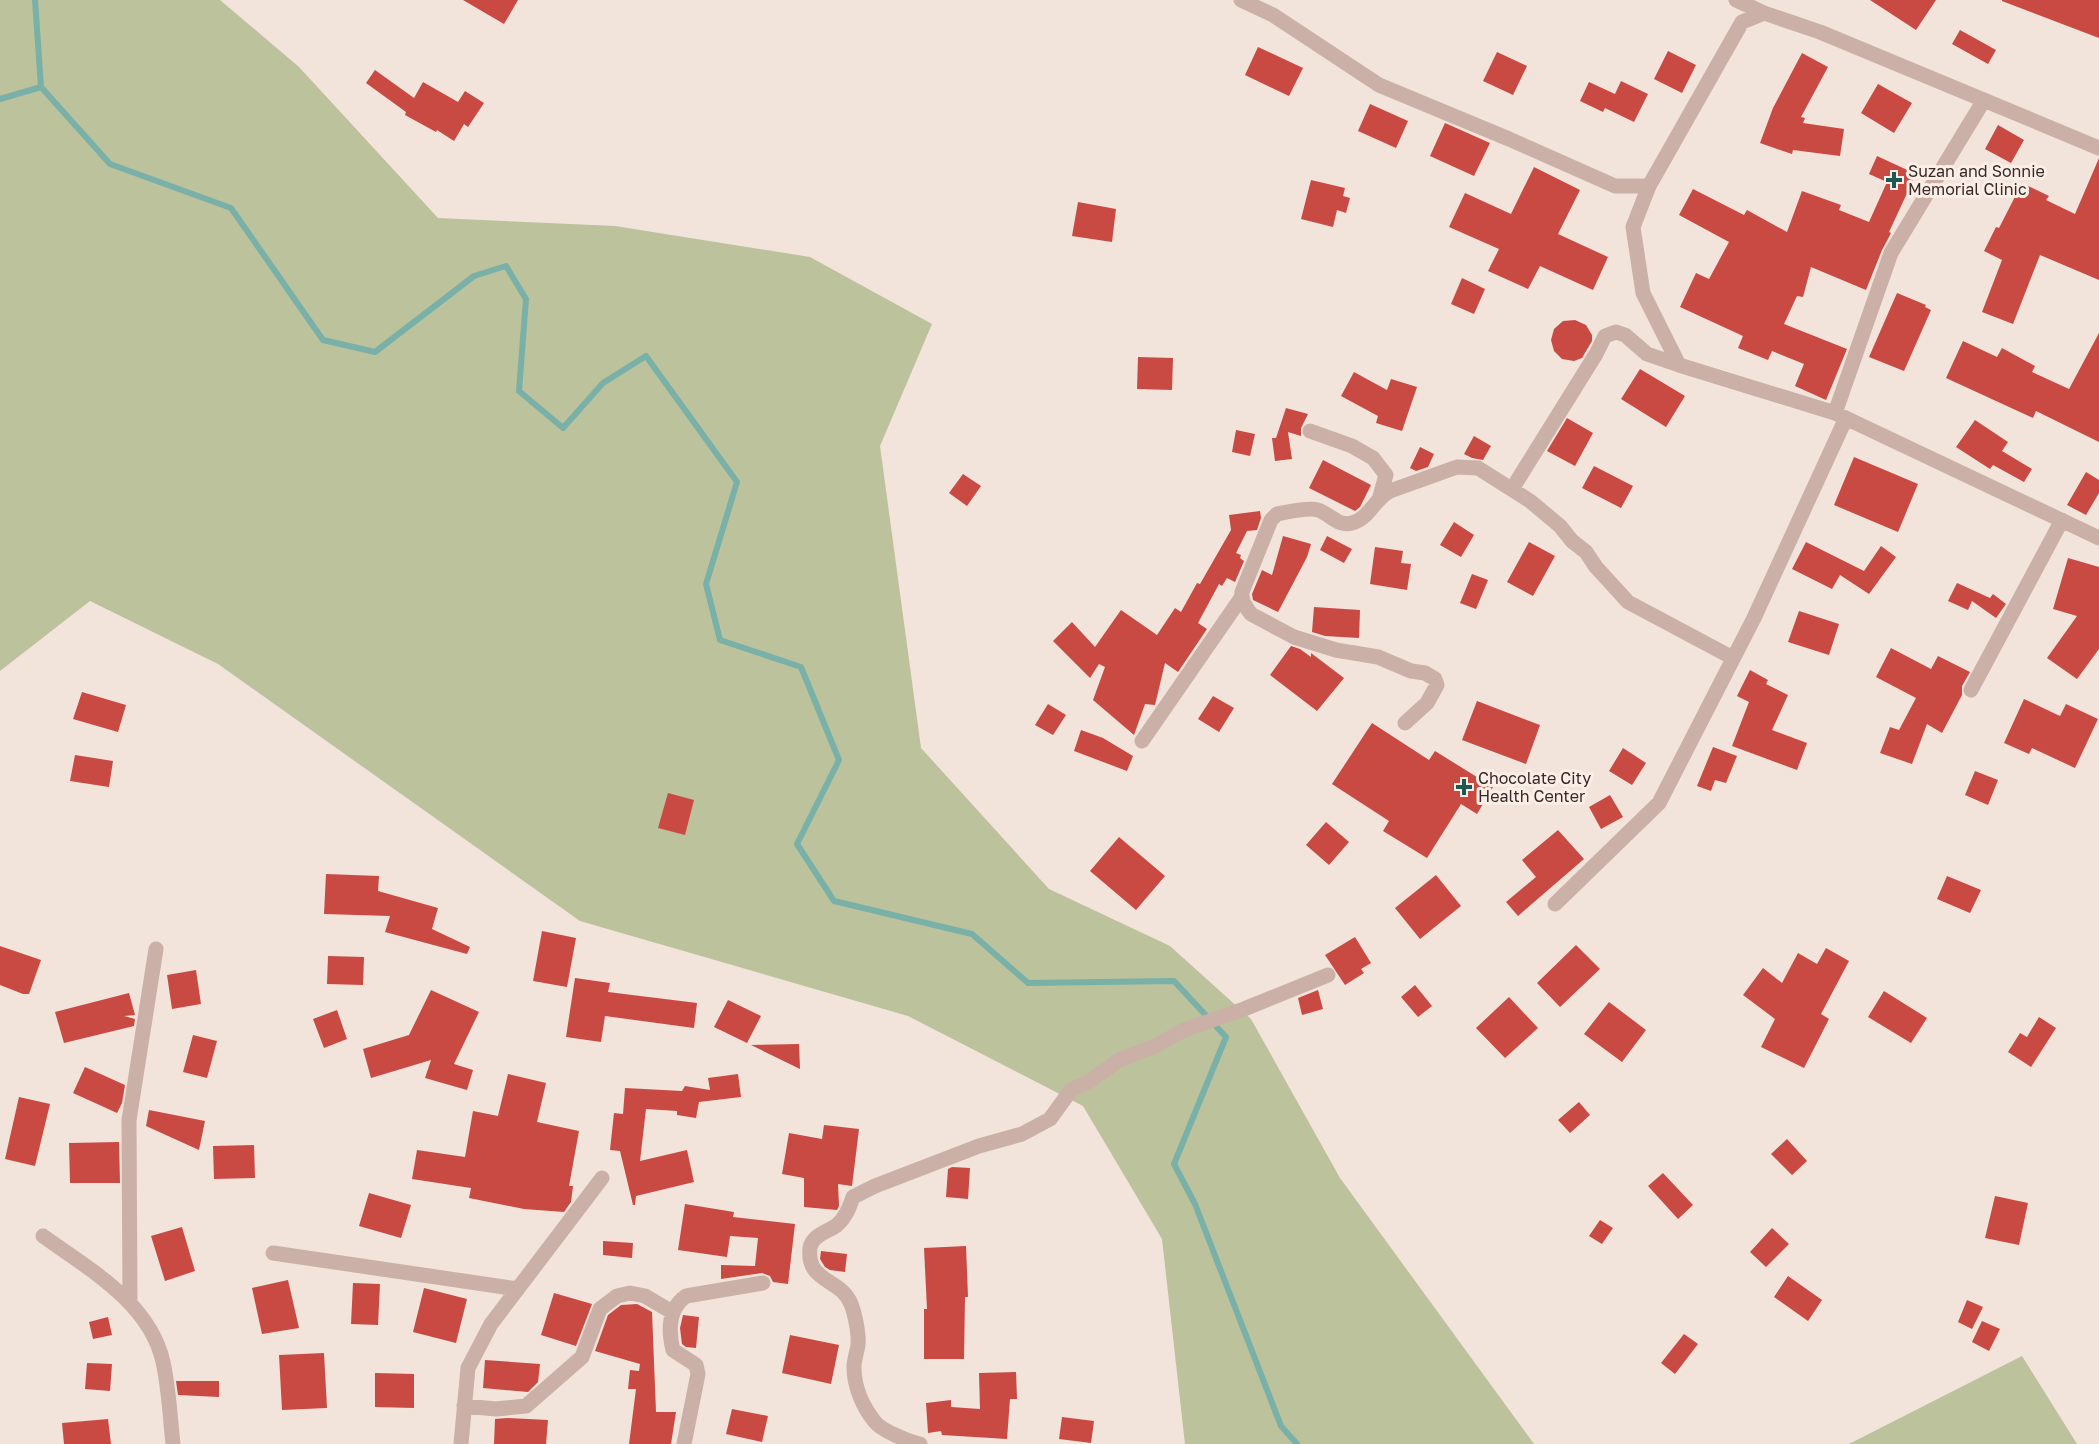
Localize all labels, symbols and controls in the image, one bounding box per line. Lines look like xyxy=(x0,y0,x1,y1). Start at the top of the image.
place label: Suzan and Sonnie Memorial Clinic xyxy=(1908,161,2045,199)
marker: Suzan and Sonnie Memorial Clinic xyxy=(1885,171,1903,189)
place label: Chocolate City Health Center xyxy=(1478,768,1591,806)
marker: Chocolate City Health Center xyxy=(1455,778,1473,796)

